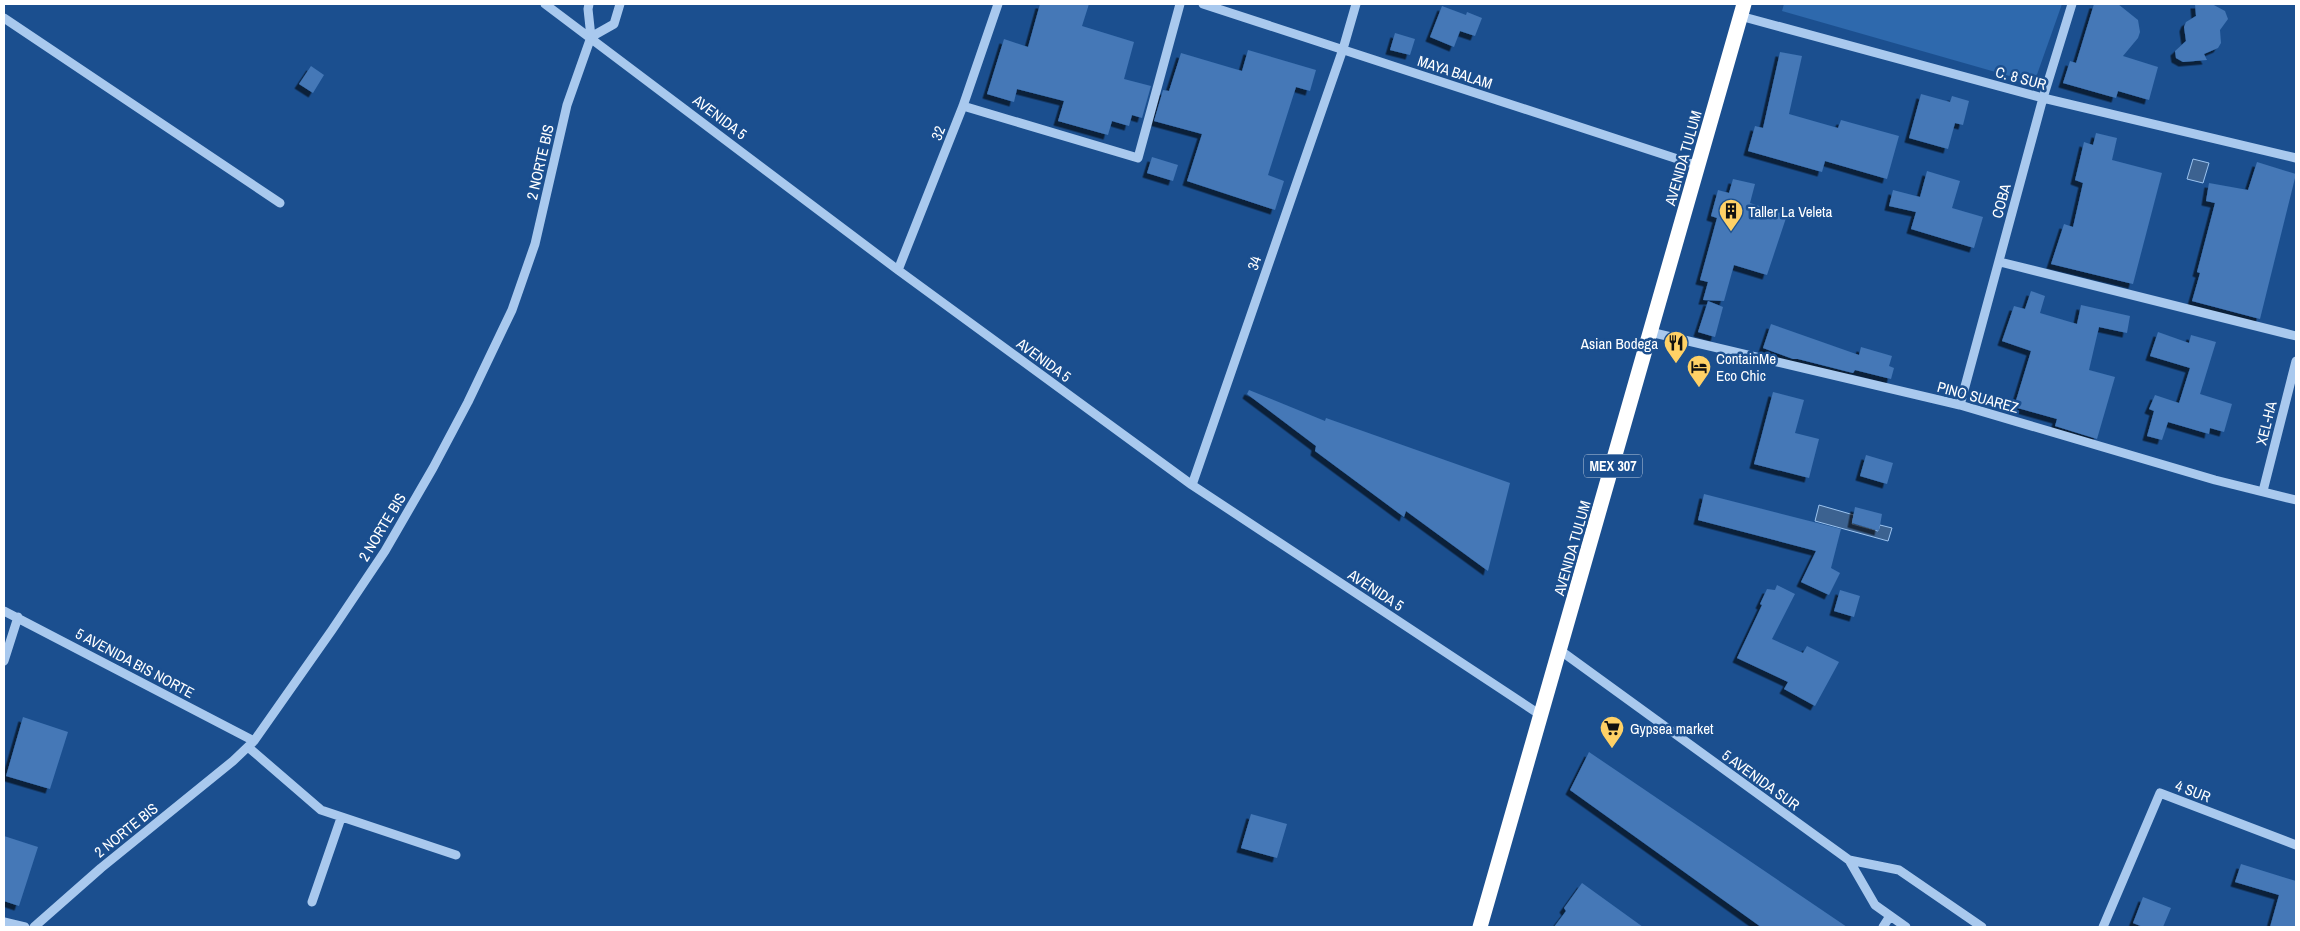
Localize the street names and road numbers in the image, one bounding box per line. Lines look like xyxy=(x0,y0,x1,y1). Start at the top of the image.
street label: MAYA BALAM xyxy=(1415,50,1495,94)
street label: C. 8 SUR xyxy=(1993,61,2049,95)
street label: AVENIDA 5 xyxy=(688,89,751,144)
street label: AVENIDA TULUM xyxy=(1659,108,1707,209)
street label: 2 NORTE BIS xyxy=(521,122,559,202)
street label: 32 xyxy=(926,123,950,143)
street label: COBA xyxy=(1986,181,2016,221)
street label: 34 xyxy=(1242,253,1266,273)
street label: AVENIDA 5 xyxy=(1012,332,1076,387)
street label: PINO SUAREZ xyxy=(1935,376,2021,418)
street label: XEL-HA xyxy=(2250,398,2282,447)
road number: MEX 307 xyxy=(1584,454,1642,478)
street label: 2 NORTE BIS xyxy=(353,489,411,565)
street label: AVENIDA TULUM xyxy=(1548,498,1596,599)
street label: AVENIDA 5 xyxy=(1343,564,1408,616)
street label: 5 AVENIDA BIS NORTE xyxy=(72,623,198,703)
street label: 5 AVENIDA SUR xyxy=(1718,745,1804,815)
street label: 4 SUR xyxy=(2172,775,2214,807)
street label: 2 NORTE BIS xyxy=(90,798,162,862)

